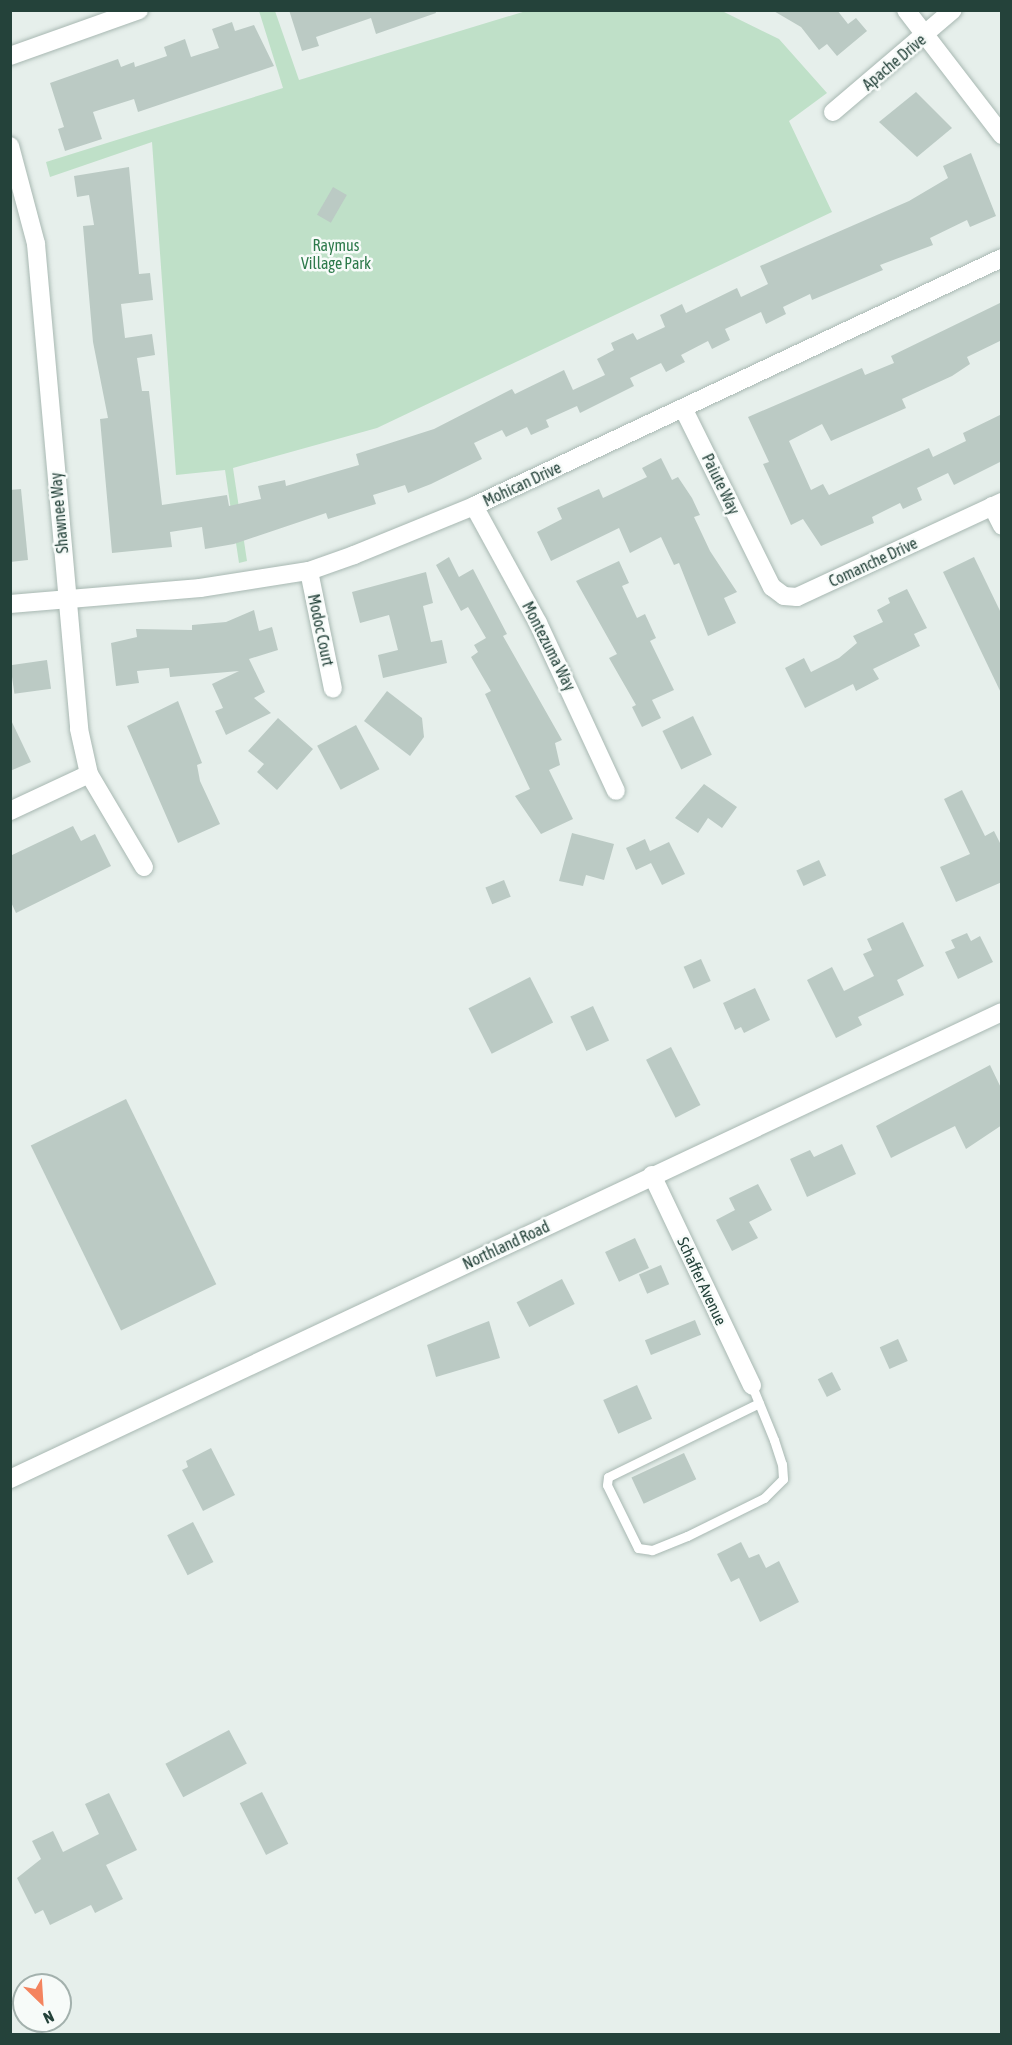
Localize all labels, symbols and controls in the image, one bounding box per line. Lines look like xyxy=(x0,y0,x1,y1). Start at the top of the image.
street label: Apache Drive xyxy=(858,30,930,94)
park label: Raymus Village Park xyxy=(301,235,371,273)
street label: Paiute Way xyxy=(698,450,744,518)
street label: Mohican Drive xyxy=(480,458,564,510)
street label: Shawnee Way xyxy=(46,472,72,554)
street label: Comanche Drive xyxy=(826,533,920,591)
street label: Modoc Court xyxy=(304,592,338,668)
street label: Montezuma Way xyxy=(518,598,580,694)
street label: Northland Road xyxy=(460,1217,552,1273)
street label: Schaffer Avenue xyxy=(673,1234,731,1328)
north arrow xyxy=(12,1973,72,2033)
text: N xyxy=(41,2007,57,2028)

